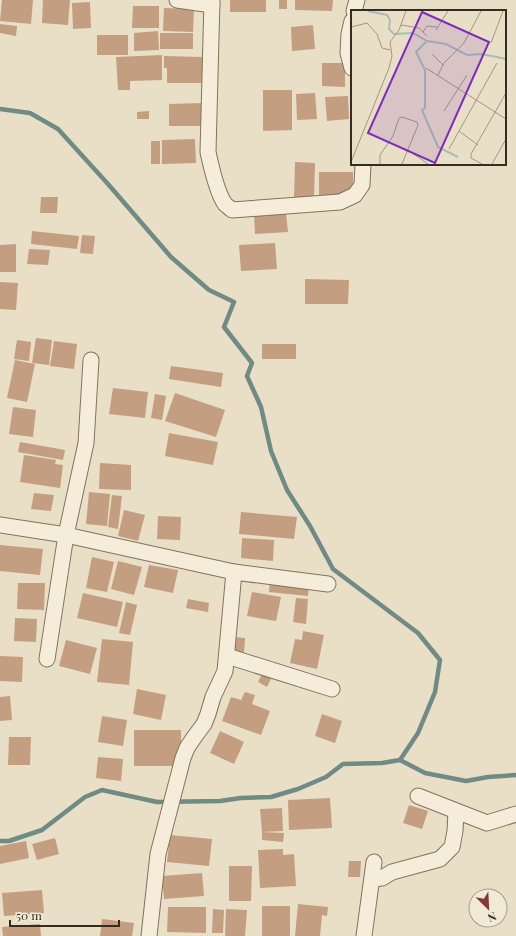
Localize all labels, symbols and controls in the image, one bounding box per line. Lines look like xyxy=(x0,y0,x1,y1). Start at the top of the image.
inset map xyxy=(351,10,506,165)
north arrow xyxy=(468,888,508,928)
scale bar xyxy=(10,902,119,928)
text: 50 m xyxy=(16,907,42,923)
text: N xyxy=(486,909,499,926)

